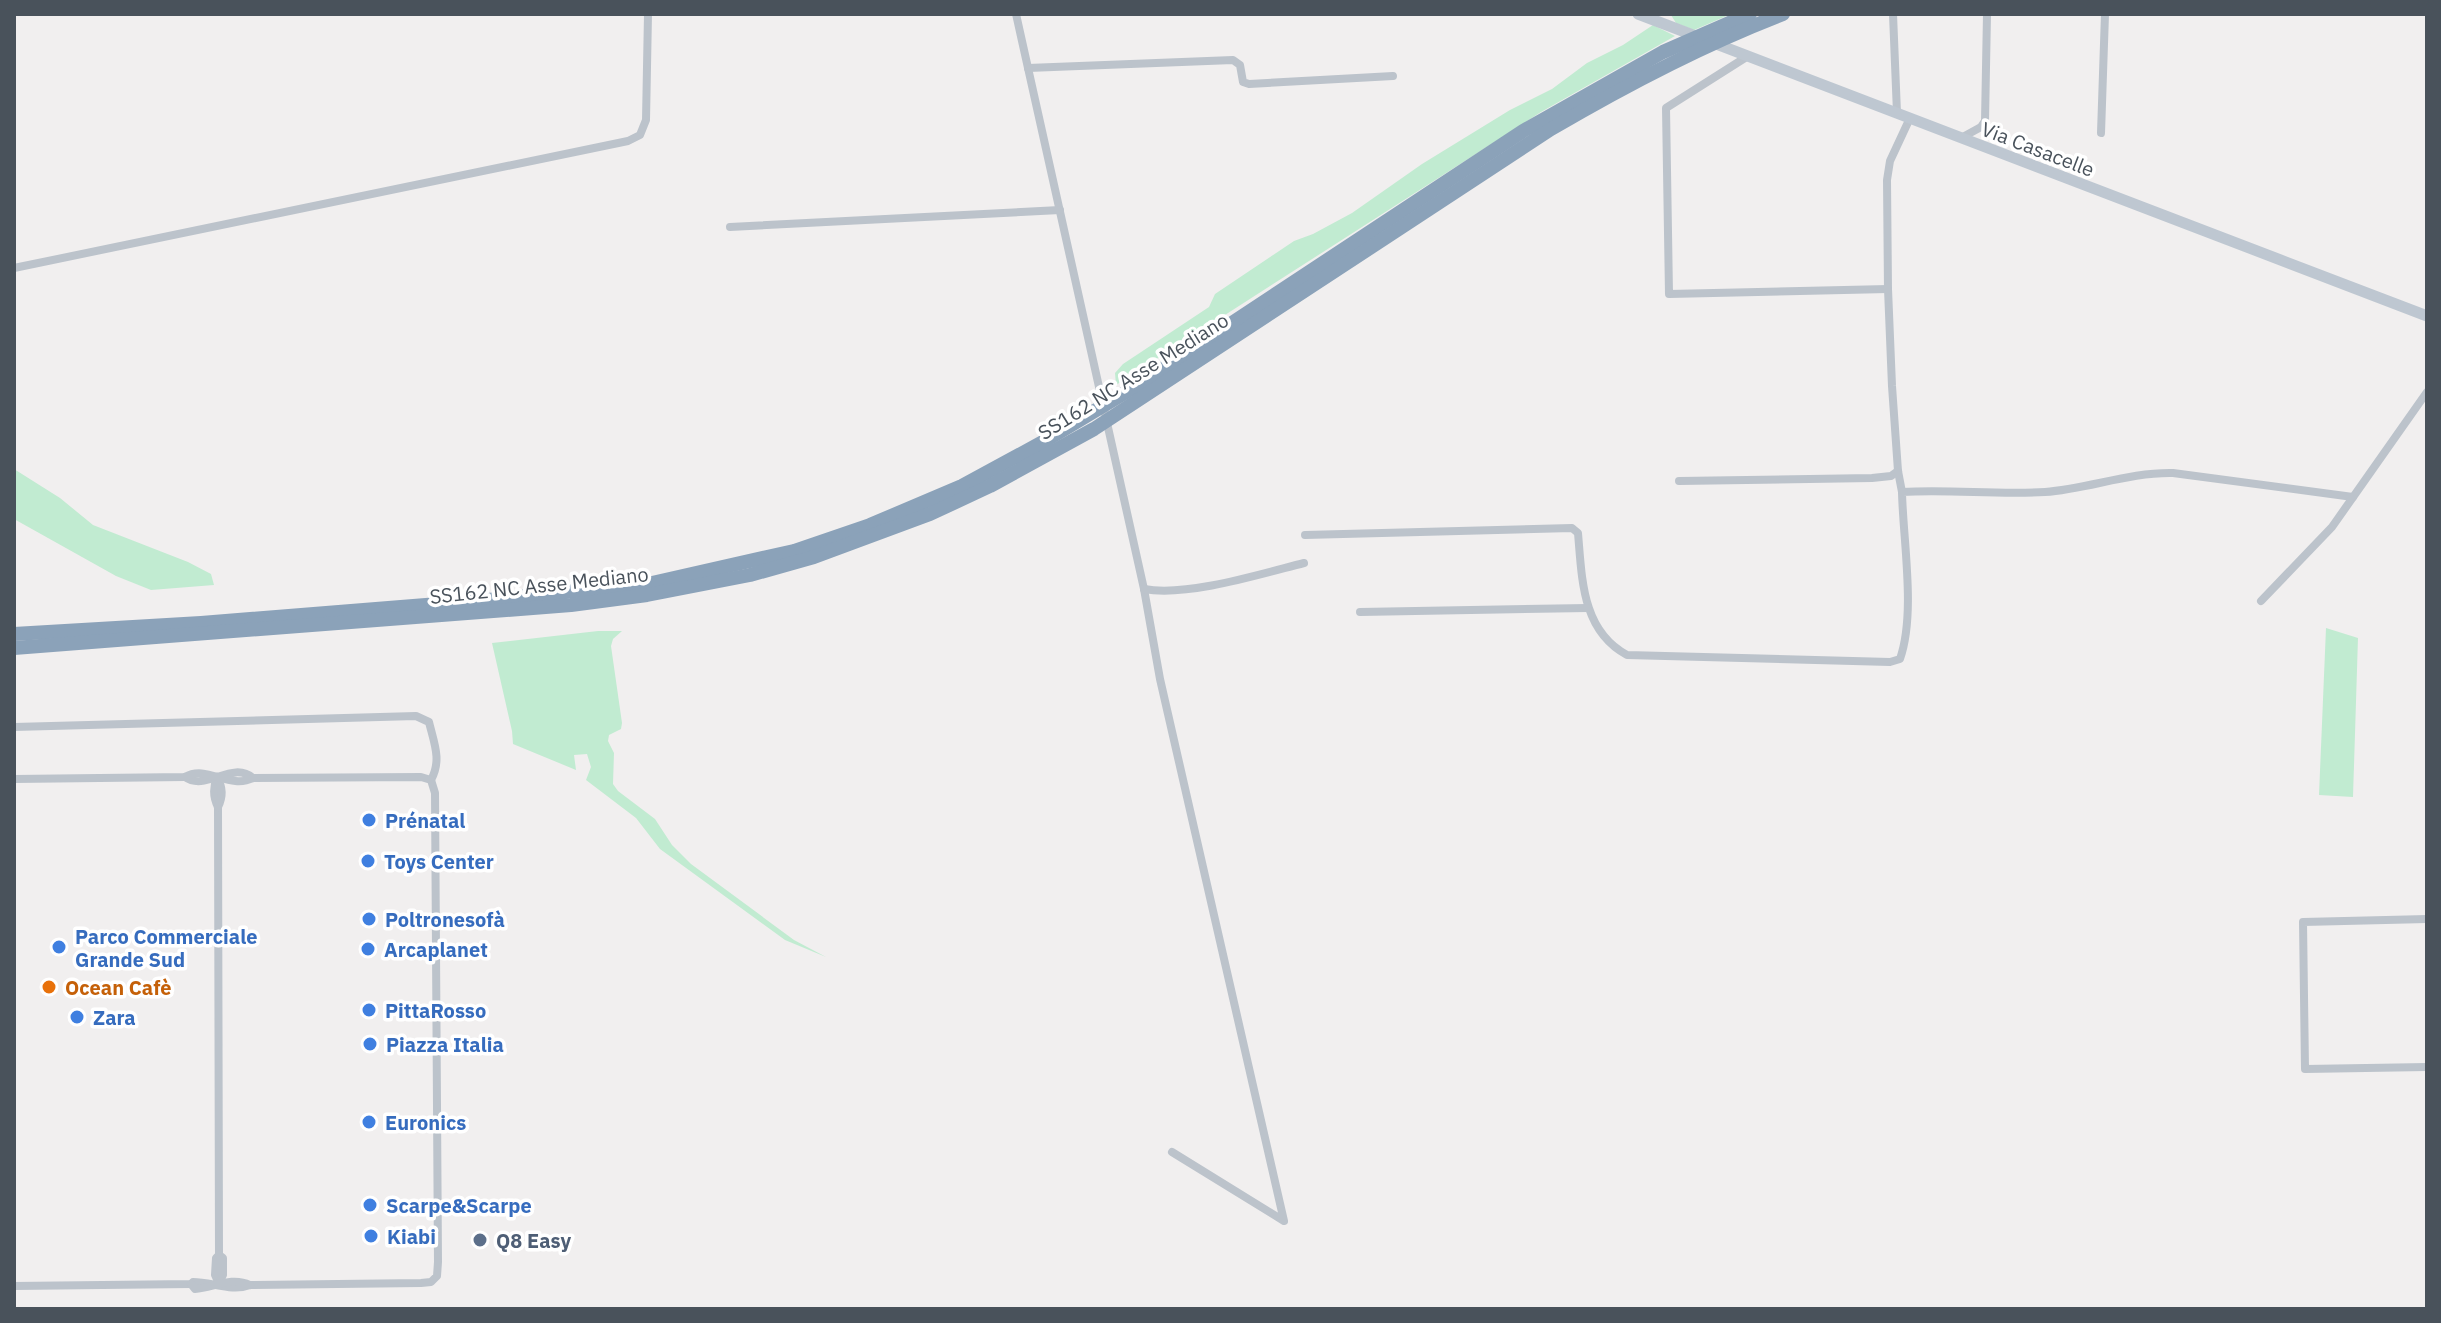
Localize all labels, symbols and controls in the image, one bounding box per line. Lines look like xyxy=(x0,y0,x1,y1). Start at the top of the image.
street label: Via Casacelle xyxy=(1978,115,2098,183)
street label: SS162 NC Asse Mediano xyxy=(1033,306,1233,446)
street label: SS162 NC Asse Mediano xyxy=(428,560,650,610)
place label: Prénatal xyxy=(385,807,465,834)
marker: Prénatal xyxy=(360,811,378,829)
place label: Toys Center xyxy=(384,848,494,875)
marker: Toys Center xyxy=(359,852,377,870)
place label: Poltronesofà xyxy=(385,906,505,933)
marker: Poltronesofà xyxy=(360,910,378,928)
place label: Parco Commerciale Grande Sud xyxy=(75,923,257,973)
place label: Arcaplanet xyxy=(384,936,488,963)
marker: Parco Commerciale Grande Sud xyxy=(50,938,68,956)
marker: Arcaplanet xyxy=(359,940,377,958)
place label: Ocean Cafè xyxy=(65,974,172,1001)
marker: Ocean Cafè xyxy=(40,978,58,996)
place label: PittaRosso xyxy=(385,997,486,1024)
marker: PittaRosso xyxy=(360,1001,378,1019)
place label: Zara xyxy=(93,1004,136,1031)
marker: Zara xyxy=(68,1008,86,1026)
place label: Piazza Italia xyxy=(386,1031,504,1058)
marker: Piazza Italia xyxy=(361,1035,379,1053)
place label: Euronics xyxy=(385,1109,466,1136)
marker: Euronics xyxy=(360,1113,378,1131)
place label: Scarpe&Scarpe xyxy=(386,1192,532,1219)
marker: Scarpe&Scarpe xyxy=(361,1196,379,1214)
place label: Kiabi xyxy=(387,1223,436,1250)
marker: Kiabi xyxy=(362,1227,380,1245)
place label: Q8 Easy xyxy=(496,1227,571,1254)
marker: Q8 Easy xyxy=(471,1231,489,1249)

